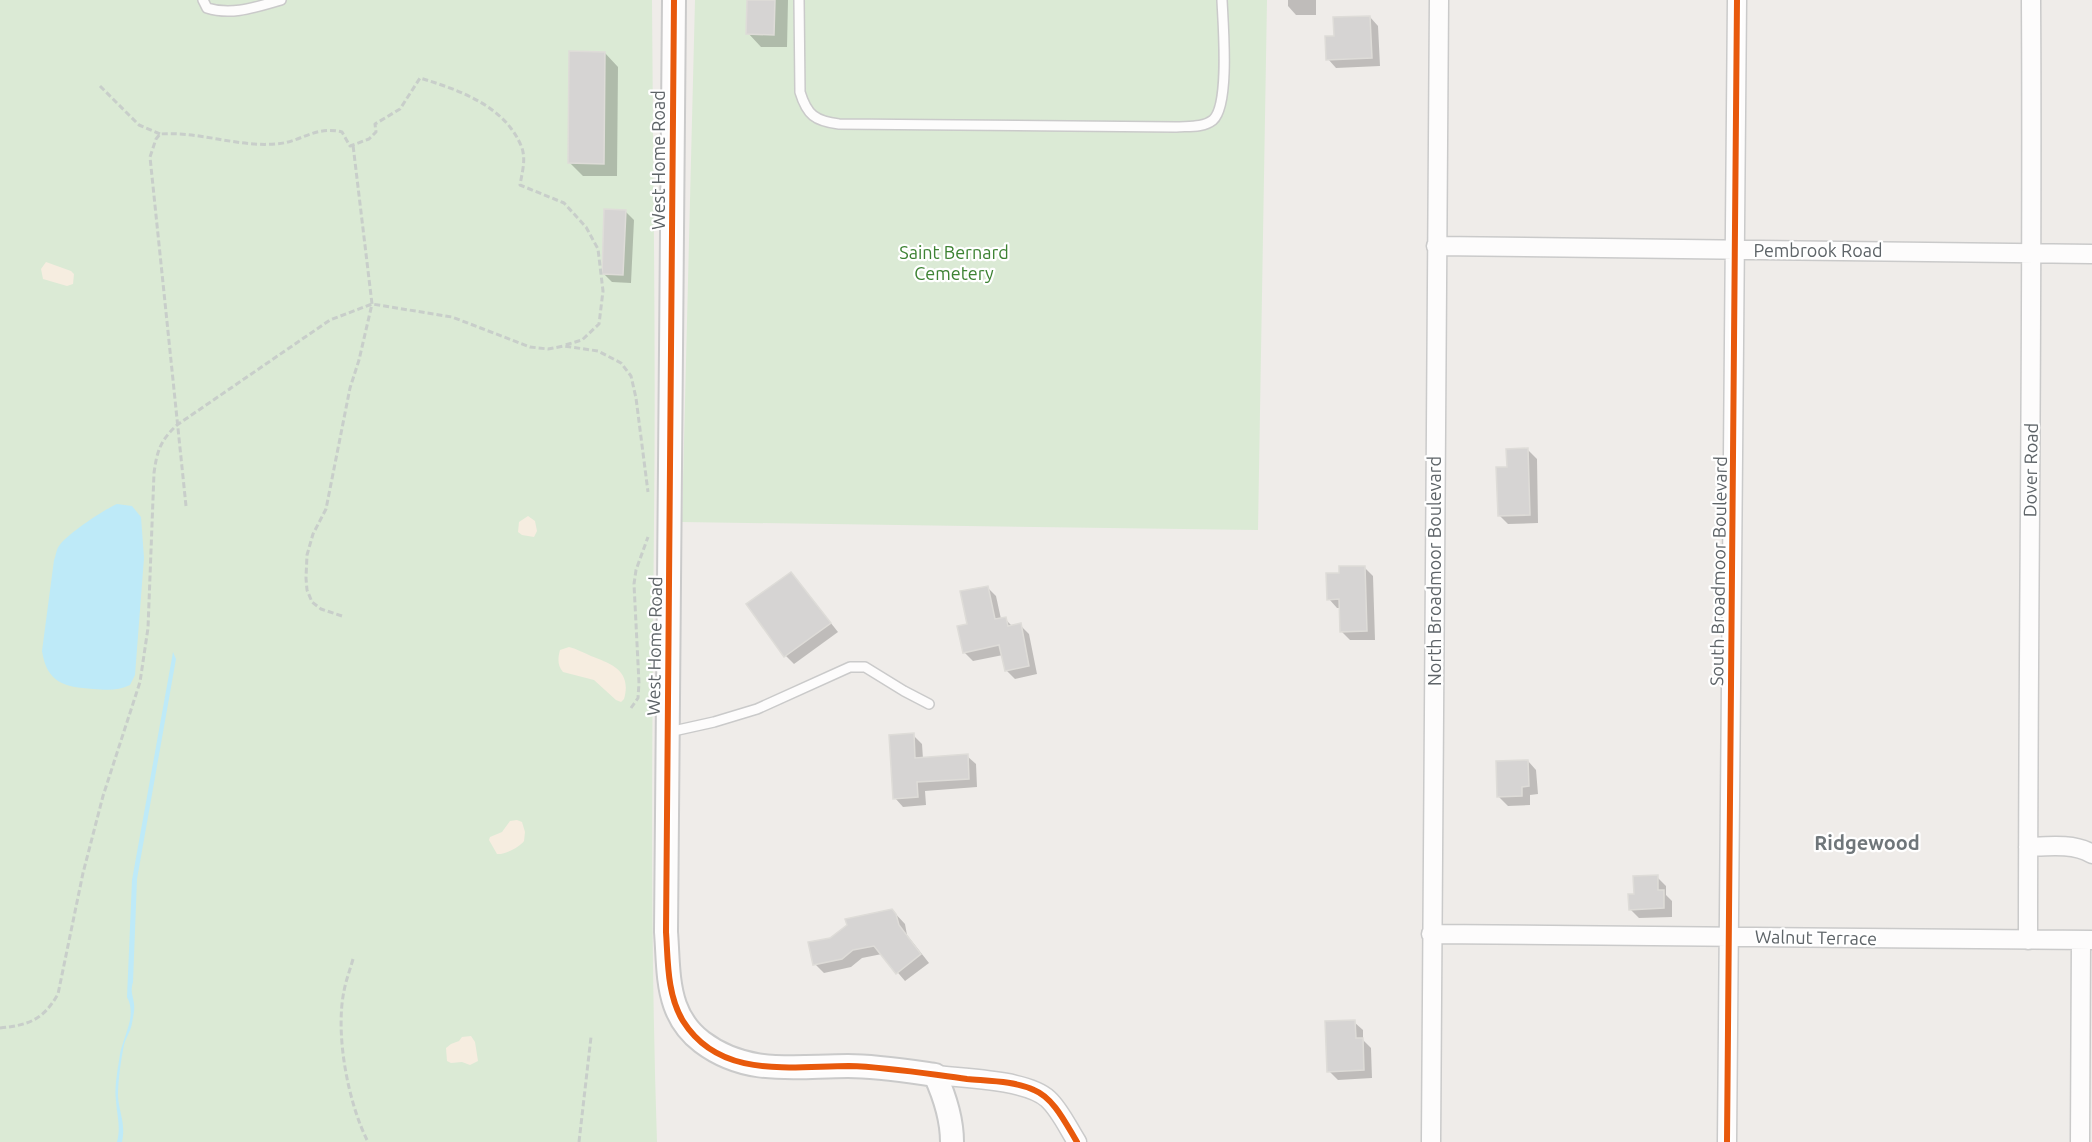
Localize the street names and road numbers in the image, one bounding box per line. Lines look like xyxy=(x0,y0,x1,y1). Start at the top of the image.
street label: West Home Road xyxy=(648,90,668,230)
street label: Pembrook Road xyxy=(1754,240,1882,260)
street label: Dover Road xyxy=(2019,423,2041,517)
street label: North Broadmoor Boulevard xyxy=(1424,456,1444,686)
street label: South Broadmoor Boulevard xyxy=(1706,456,1730,686)
street label: West Home Road xyxy=(643,576,665,716)
street label: Walnut Terrace xyxy=(1755,926,1877,948)

